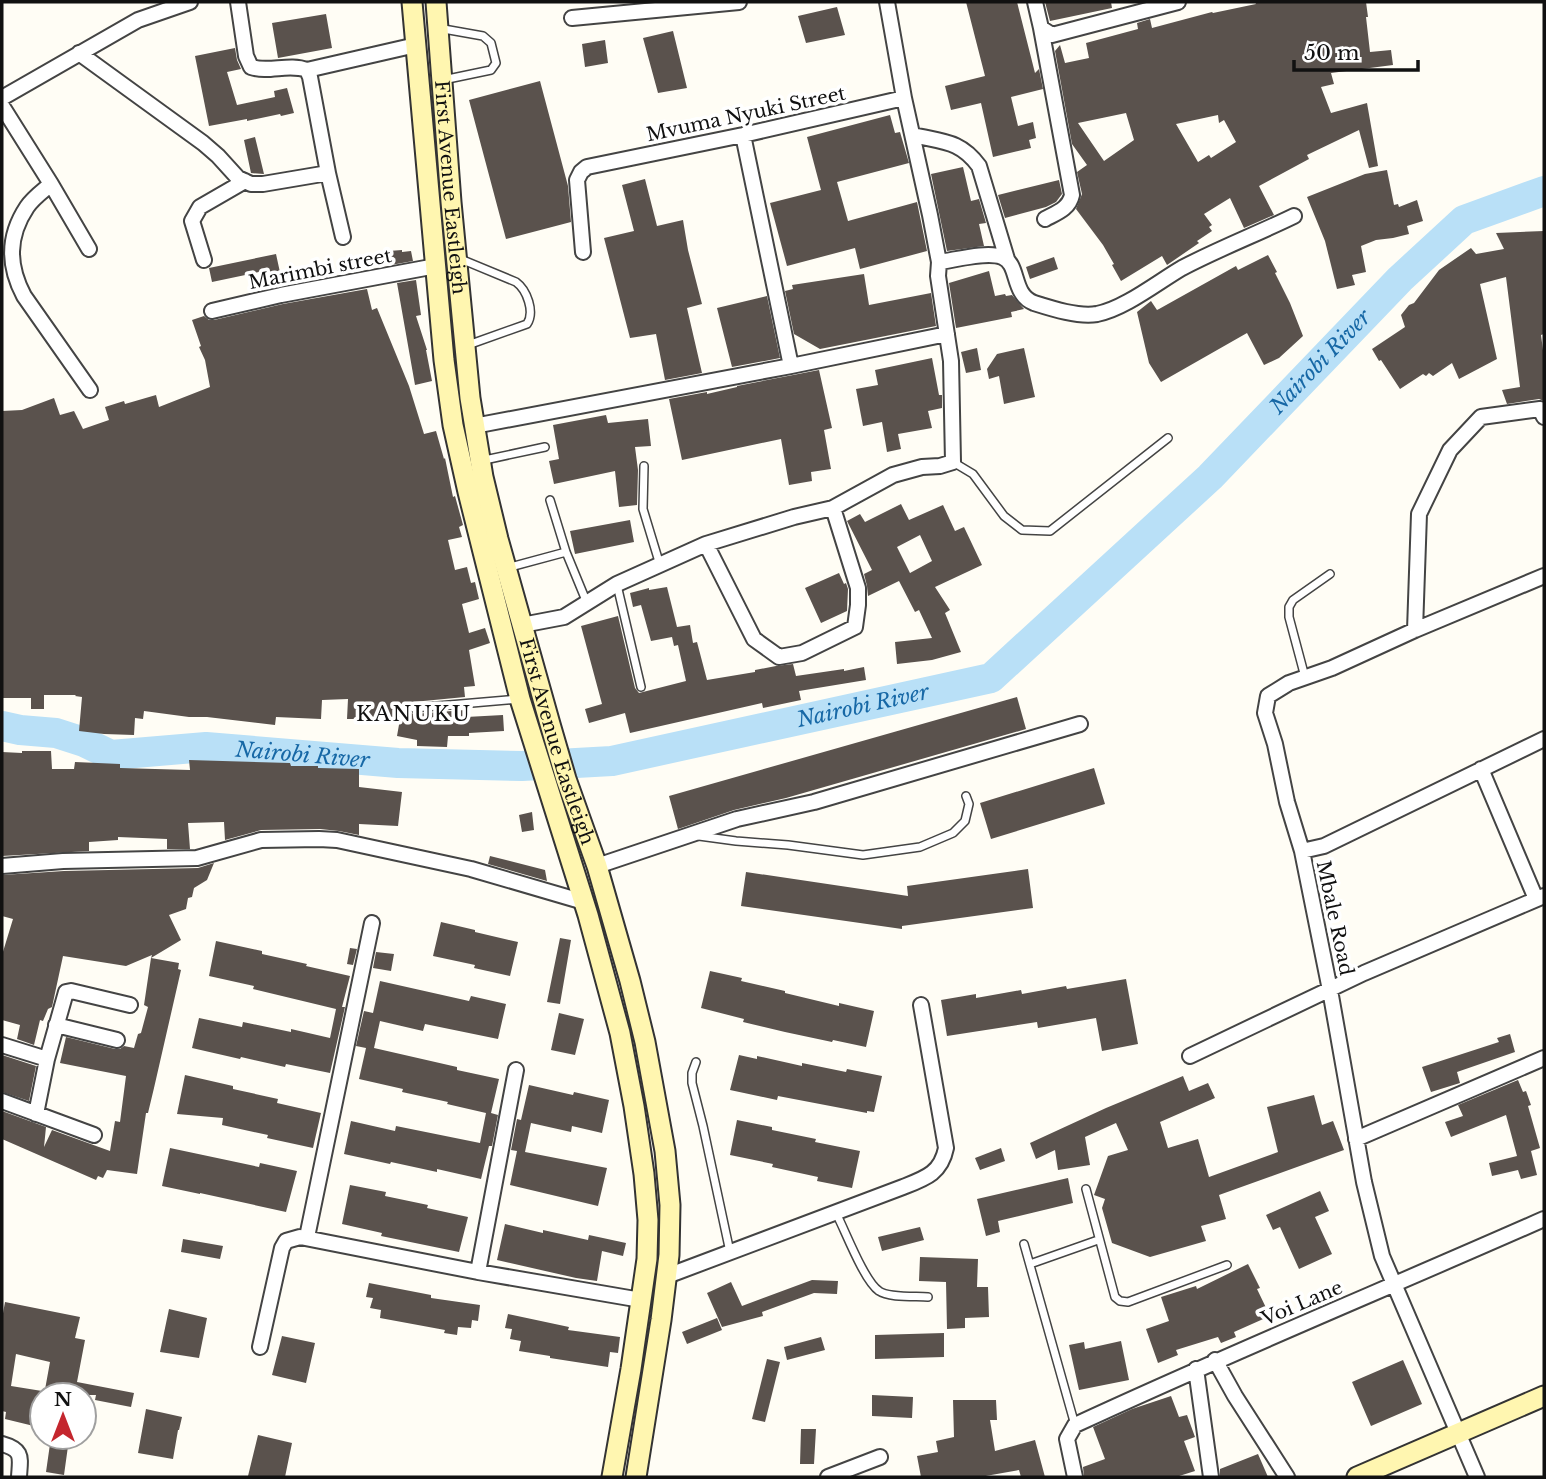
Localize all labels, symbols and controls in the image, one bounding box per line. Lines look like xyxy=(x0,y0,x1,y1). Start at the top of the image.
scale bar xyxy=(1294,28,1418,72)
text: 50 m xyxy=(1304,40,1360,66)
street label: First Avenue Eastleigh xyxy=(430,79,471,296)
street label: Mvuma Nyuki Street xyxy=(644,81,848,146)
street label: Marimbi street xyxy=(247,244,394,294)
water label: Nairobi River xyxy=(1264,303,1377,420)
street label: First Avenue Eastleigh xyxy=(515,635,600,848)
water label: Nairobi River xyxy=(794,679,933,733)
district label: KANUKU xyxy=(356,701,472,727)
water label: Nairobi River xyxy=(233,736,372,774)
street label: Mbale Road xyxy=(1312,859,1358,978)
street label: Voi Lane xyxy=(1257,1276,1346,1331)
north arrow xyxy=(28,1381,98,1451)
text: N xyxy=(54,1388,72,1411)

